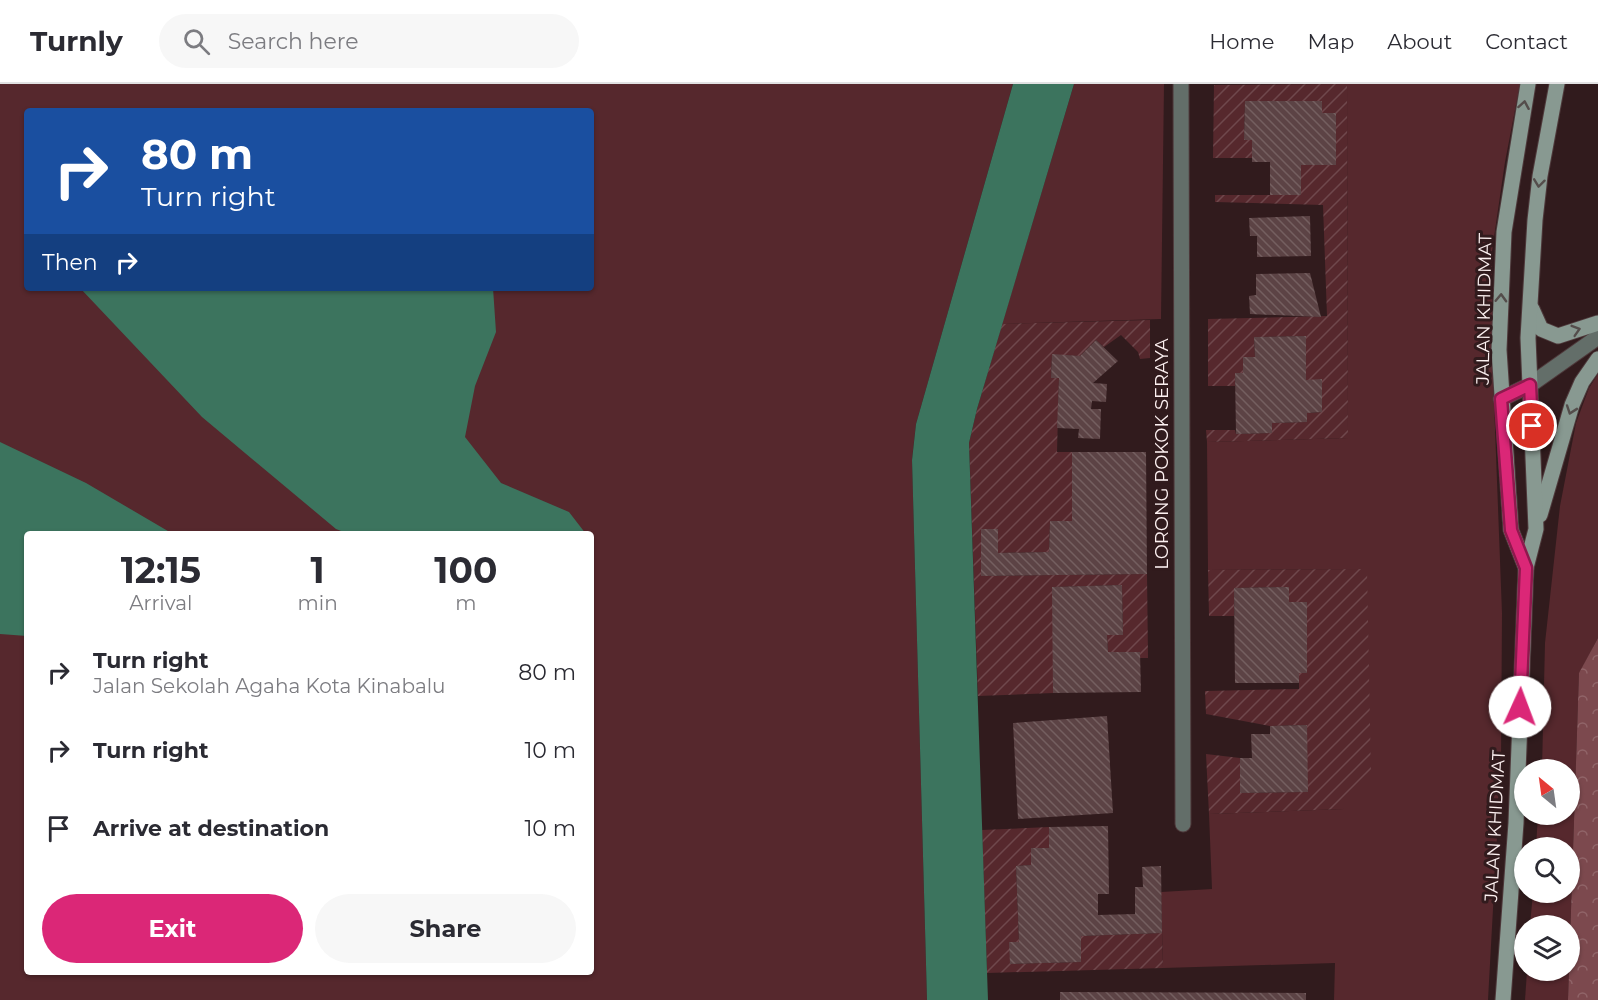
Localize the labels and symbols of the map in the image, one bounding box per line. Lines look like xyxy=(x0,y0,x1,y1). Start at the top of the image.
one-way arrow xyxy=(1517,100,1530,110)
one-way arrow xyxy=(1534,178,1546,187)
street label: JALAN KHIDMAT xyxy=(1472,232,1496,386)
one-way arrow xyxy=(1495,294,1508,303)
one-way arrow xyxy=(1570,325,1581,337)
street label: LORONG POKOK SERAYA xyxy=(1151,338,1173,570)
pin xyxy=(1506,400,1557,451)
one-way arrow xyxy=(1565,404,1578,415)
position arrow xyxy=(1488,675,1552,739)
street label: JALAN KHIDMAT xyxy=(1480,749,1510,903)
north arrow xyxy=(1514,759,1580,825)

